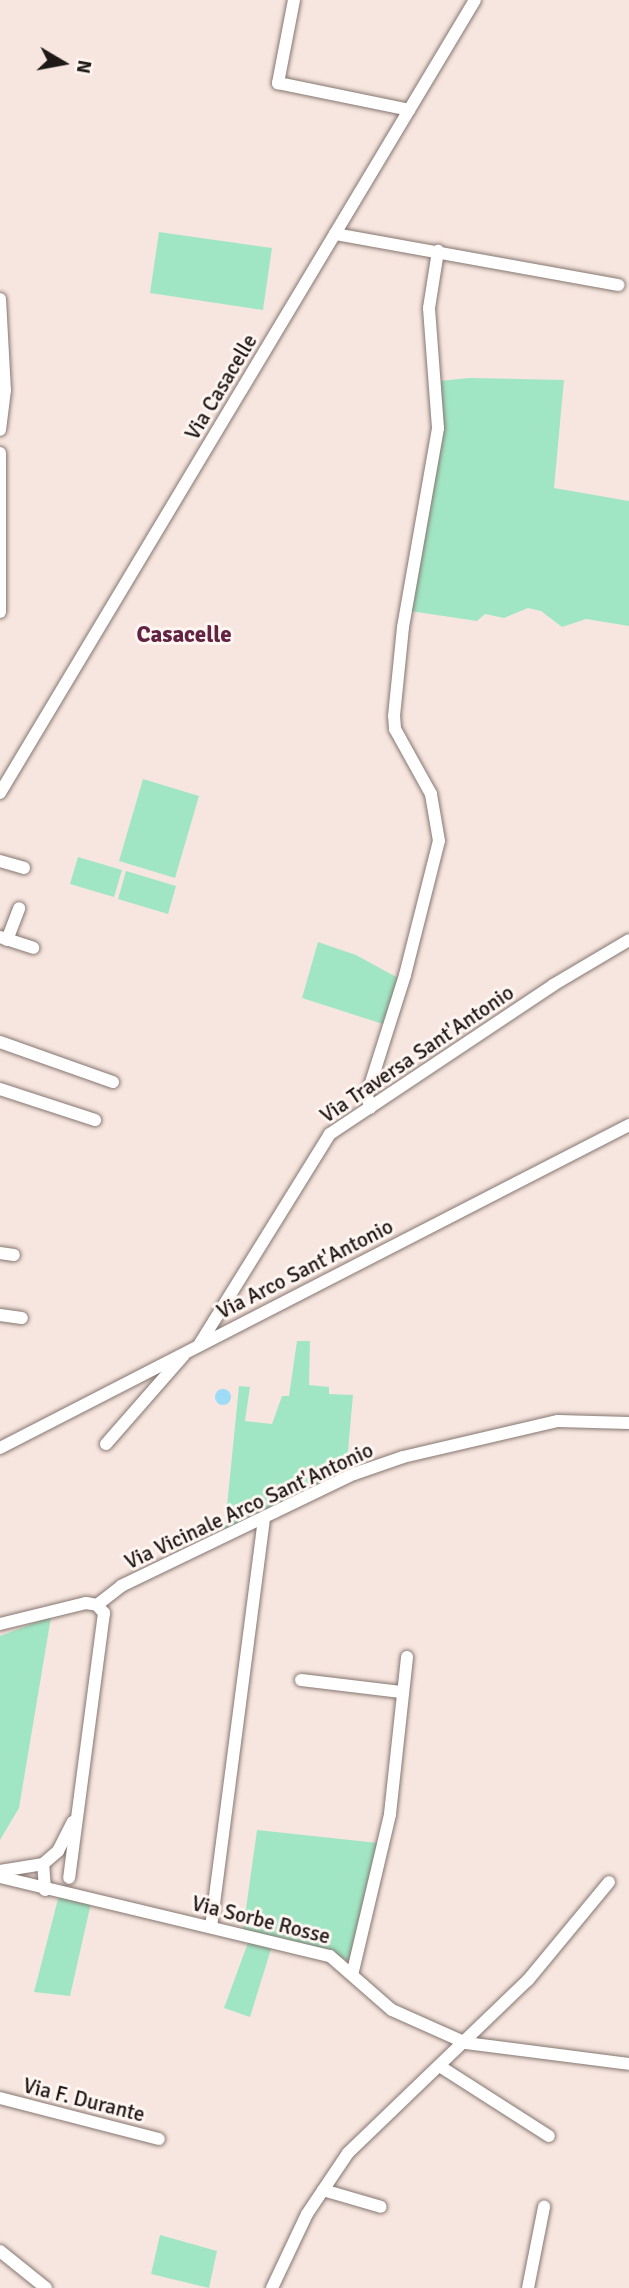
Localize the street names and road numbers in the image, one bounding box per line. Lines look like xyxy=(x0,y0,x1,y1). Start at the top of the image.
street label: Via Casacelle xyxy=(180,330,262,444)
street label: Via Traversa Sant'Antonio xyxy=(315,980,519,1128)
street label: Via Arco Sant'Antonio xyxy=(213,1214,397,1324)
street label: Via Vicinale Arco Sant'Antonio xyxy=(121,1437,377,1575)
street label: Via Sorbe Rosse xyxy=(189,1891,333,1949)
street label: Via F. Durante xyxy=(21,2073,147,2127)

